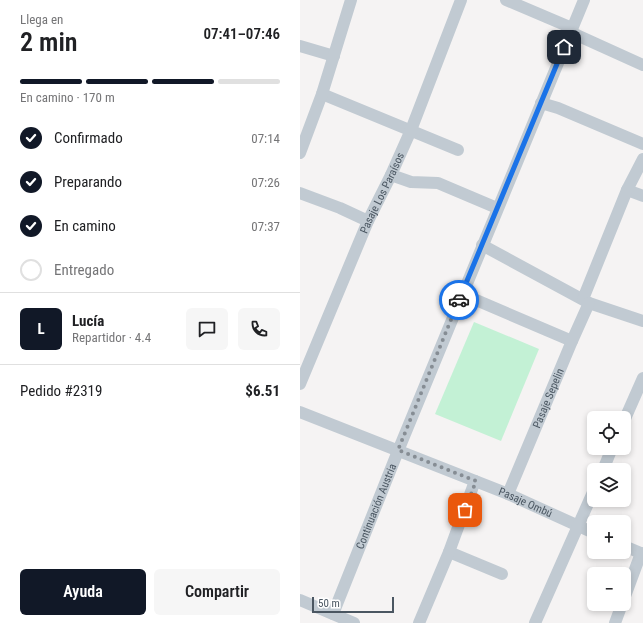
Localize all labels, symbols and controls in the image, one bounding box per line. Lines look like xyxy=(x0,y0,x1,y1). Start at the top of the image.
text: Llega en xyxy=(20,12,63,27)
text: 07:41–07:46 xyxy=(203,25,280,43)
text: 2 min xyxy=(20,27,78,57)
pin xyxy=(547,30,581,64)
icon: home xyxy=(553,36,575,58)
text: En camino · 170 m xyxy=(20,90,115,105)
icon: check xyxy=(20,127,42,149)
text: Confirmado xyxy=(54,129,123,147)
text: 07:14 xyxy=(251,131,280,146)
street label: Pasaje Los Paraísos xyxy=(358,151,407,235)
icon: check xyxy=(20,171,42,193)
text: Preparando xyxy=(54,173,122,191)
text: 07:26 xyxy=(251,175,280,190)
icon: check xyxy=(20,215,42,237)
text: En camino xyxy=(54,217,116,235)
text: 07:37 xyxy=(251,219,280,234)
text: Entregado xyxy=(54,261,114,279)
courier xyxy=(439,280,479,320)
icon: car xyxy=(448,289,470,311)
button: chat xyxy=(186,308,228,350)
button: phone xyxy=(238,308,280,350)
text: Lucía xyxy=(72,312,104,330)
text: L xyxy=(37,320,45,338)
text: Repartidor · 4.4 xyxy=(72,330,151,345)
street label: Pasaje Sepelin xyxy=(530,366,567,430)
text: Pedido #2319 xyxy=(20,382,102,400)
text: $6.51 xyxy=(245,382,280,400)
map controls xyxy=(587,411,631,611)
button: locate xyxy=(587,411,631,455)
street label: Continuación Austria xyxy=(354,462,399,551)
button: layers xyxy=(587,463,631,507)
street label: Pasaje Ombú xyxy=(497,485,554,520)
pin xyxy=(448,493,482,527)
icon: bag xyxy=(454,499,476,521)
button: + xyxy=(587,515,631,559)
button: − xyxy=(587,567,631,611)
button: Ayuda xyxy=(20,569,146,615)
button: Compartir xyxy=(154,569,280,615)
scale bar xyxy=(312,595,394,614)
text: 50 m xyxy=(318,597,340,610)

